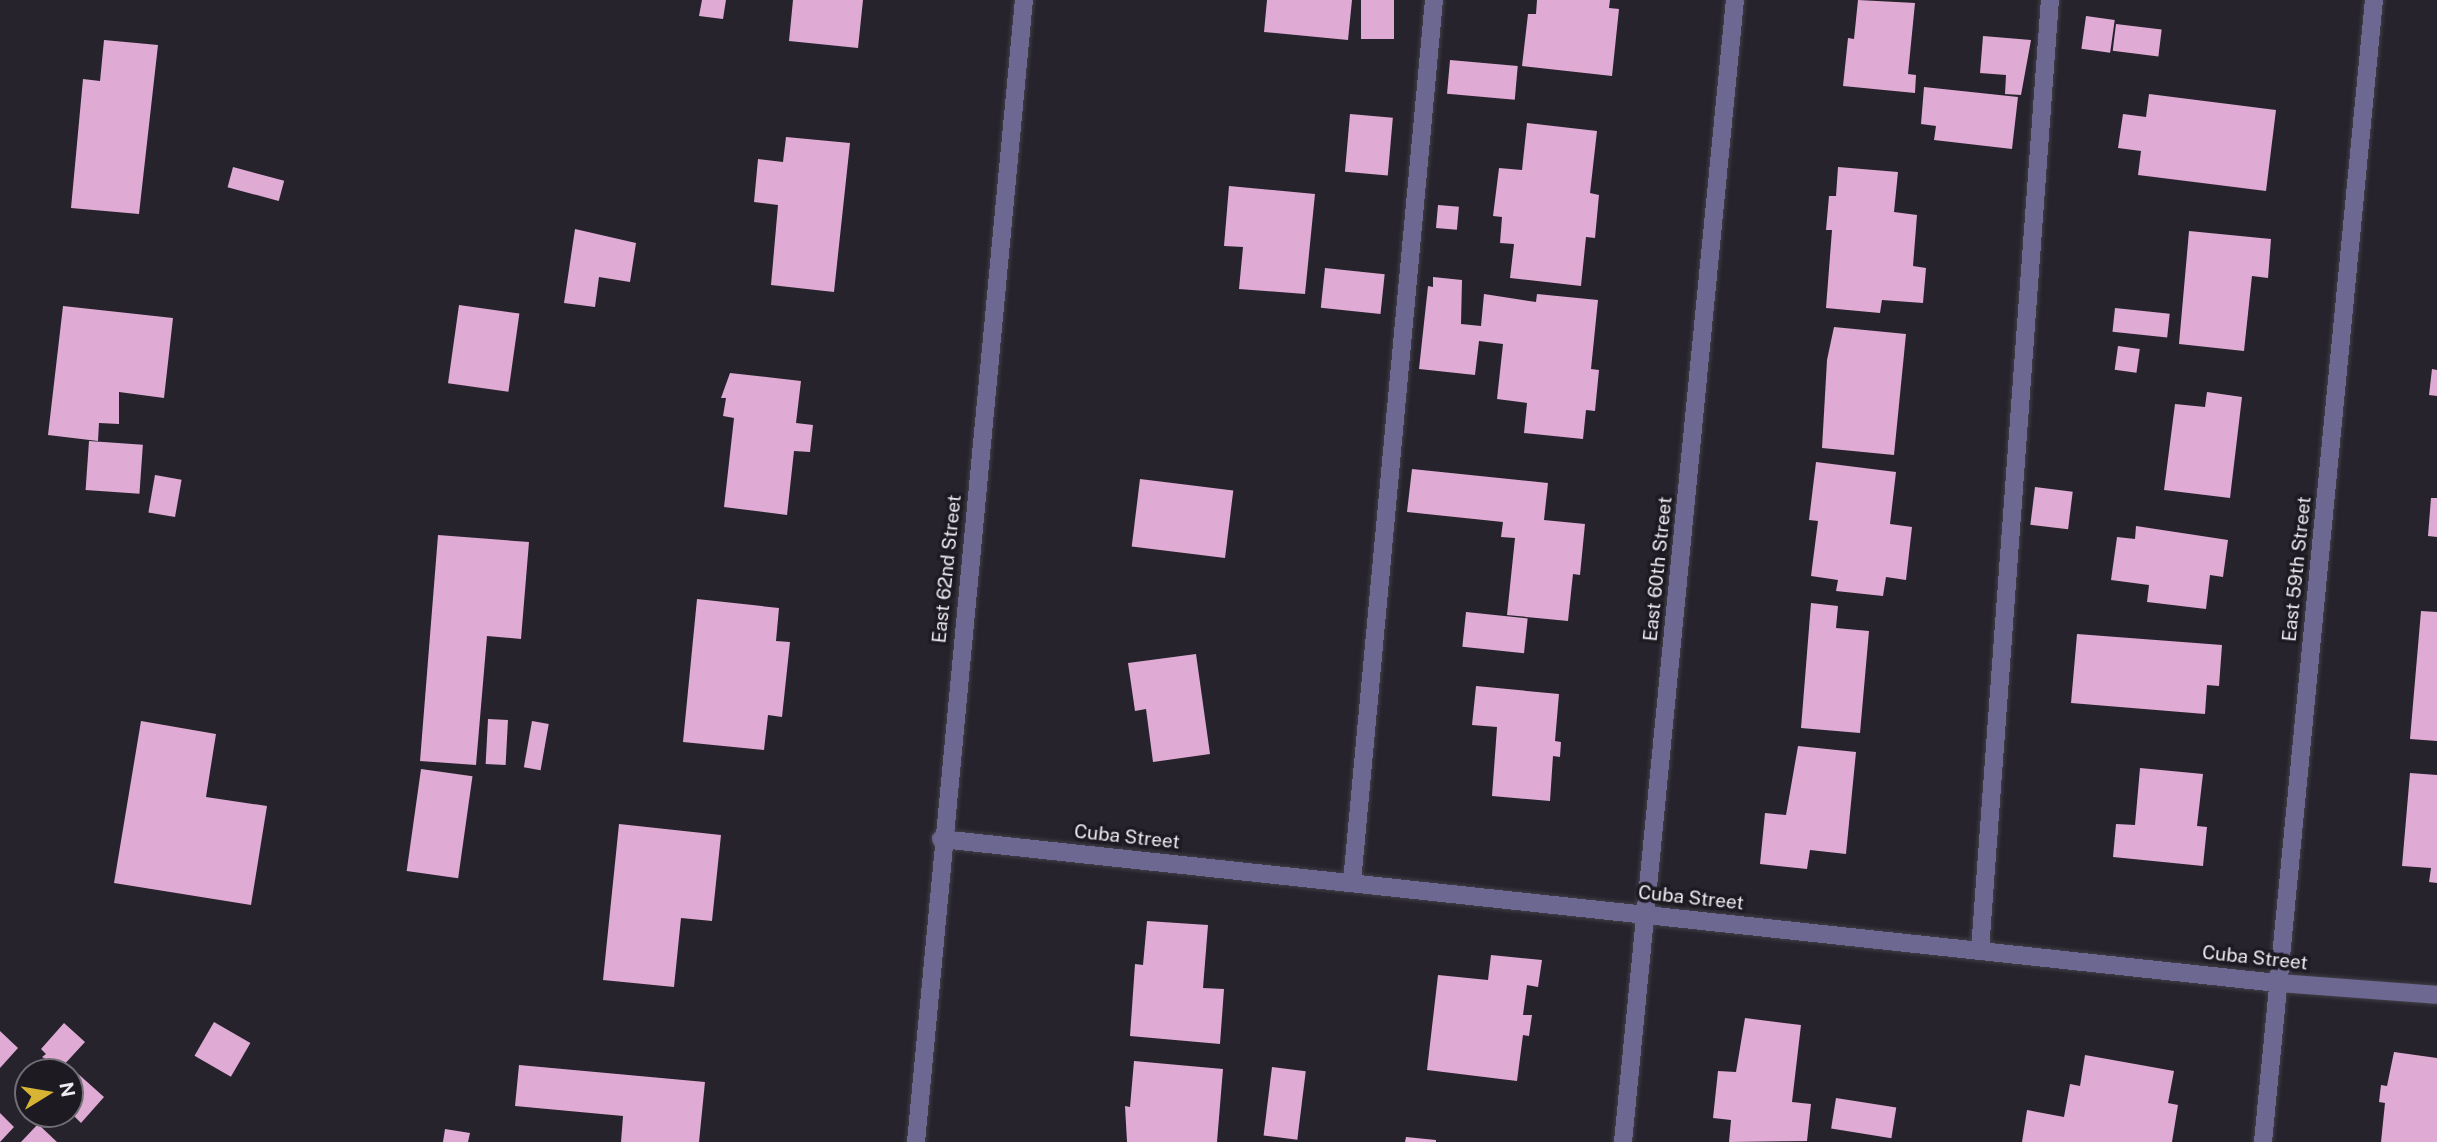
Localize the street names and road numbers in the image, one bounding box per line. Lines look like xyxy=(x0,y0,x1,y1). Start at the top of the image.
street label: East 62nd Street xyxy=(928,494,966,644)
street label: East 59th Street xyxy=(2278,495,2316,643)
street label: East 60th Street xyxy=(1639,496,1677,642)
street label: Cuba Street xyxy=(1073,820,1181,854)
street label: Cuba Street xyxy=(1637,881,1745,915)
street label: Cuba Street xyxy=(2201,941,2309,975)

